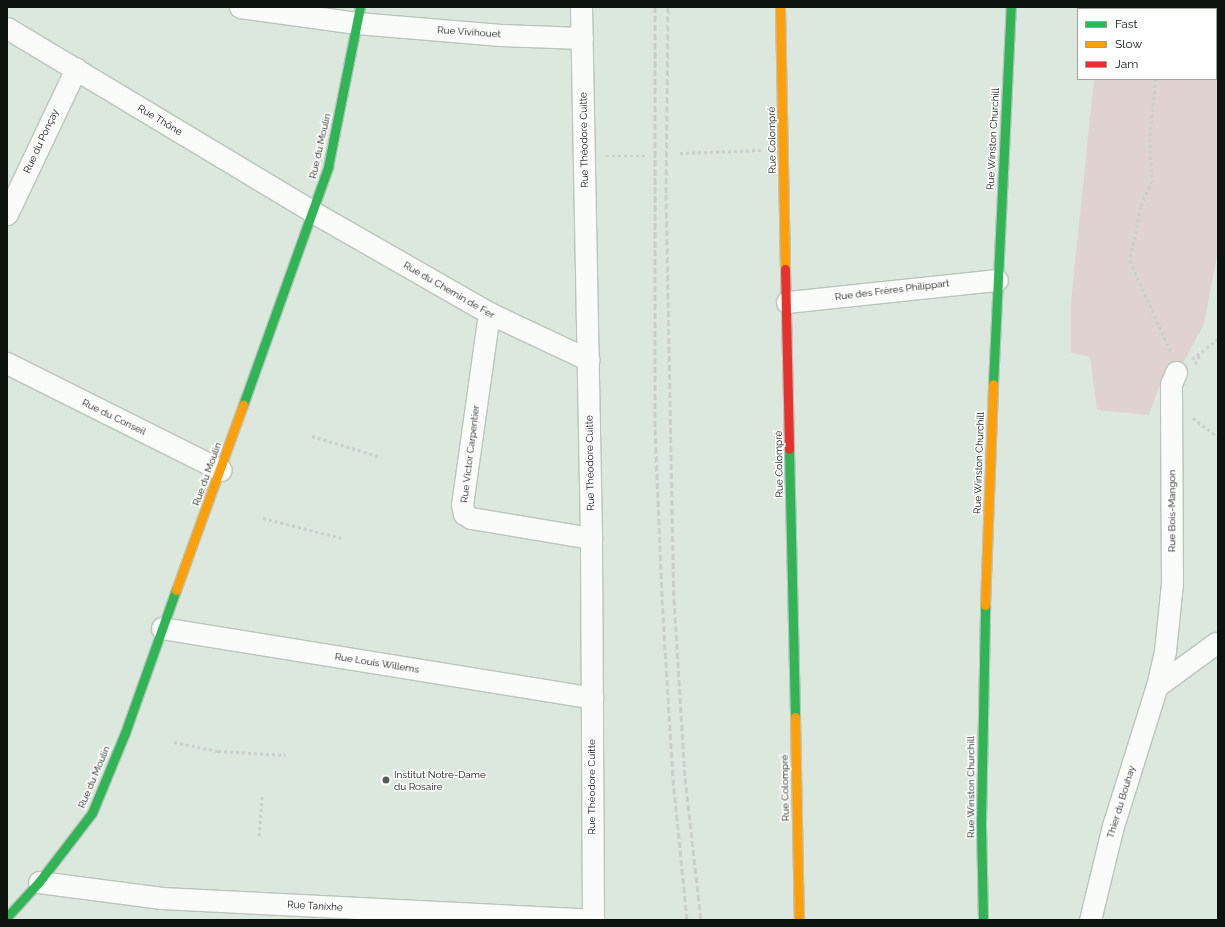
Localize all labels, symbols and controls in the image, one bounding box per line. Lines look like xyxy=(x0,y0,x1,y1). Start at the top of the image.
legend xyxy=(1077,8,1217,80)
text: Fast xyxy=(1115,17,1138,31)
street label: Rue Vivihouet xyxy=(437,24,501,40)
text: Slow xyxy=(1115,37,1142,51)
text: Jam xyxy=(1115,57,1138,71)
street label: Rue Winston Churchill xyxy=(984,87,1002,191)
street label: Rue Théodore Cuitte xyxy=(577,92,591,188)
street label: Rue Thône xyxy=(135,102,185,138)
street label: Rue Colompré xyxy=(765,106,779,174)
street label: Rue du Ponçay xyxy=(21,107,61,175)
street label: Rue du Moulin xyxy=(307,112,333,180)
street label: Rue du Chemin de Fer xyxy=(401,259,497,321)
street label: Rue des Frères Philippart xyxy=(834,277,950,303)
street label: Rue du Conseil xyxy=(80,396,148,438)
street label: Rue Victor Carpentier xyxy=(458,404,482,504)
street label: Rue Winston Churchill xyxy=(971,412,987,514)
street label: Rue Théodore Cuitte xyxy=(583,415,597,511)
street label: Rue Colompré xyxy=(772,430,786,498)
street label: Rue du Moulin xyxy=(190,441,224,507)
street label: Rue Bois-Mangon xyxy=(1166,470,1178,552)
street label: Rue Louis Willems xyxy=(334,650,420,676)
street label: Rue Winston Churchill xyxy=(965,736,977,838)
street label: Rue Théodore Cuitte xyxy=(586,739,598,835)
street label: Rue du Moulin xyxy=(75,744,113,810)
street label: Rue Colompré xyxy=(778,754,792,822)
street label: Thier du Bouhay xyxy=(1104,764,1138,840)
place label: Institut Notre-Dame du Rosaire xyxy=(394,768,486,792)
marker: Institut Notre-Dame du Rosaire xyxy=(381,775,391,785)
street label: Rue Tanixhe xyxy=(287,899,343,913)

